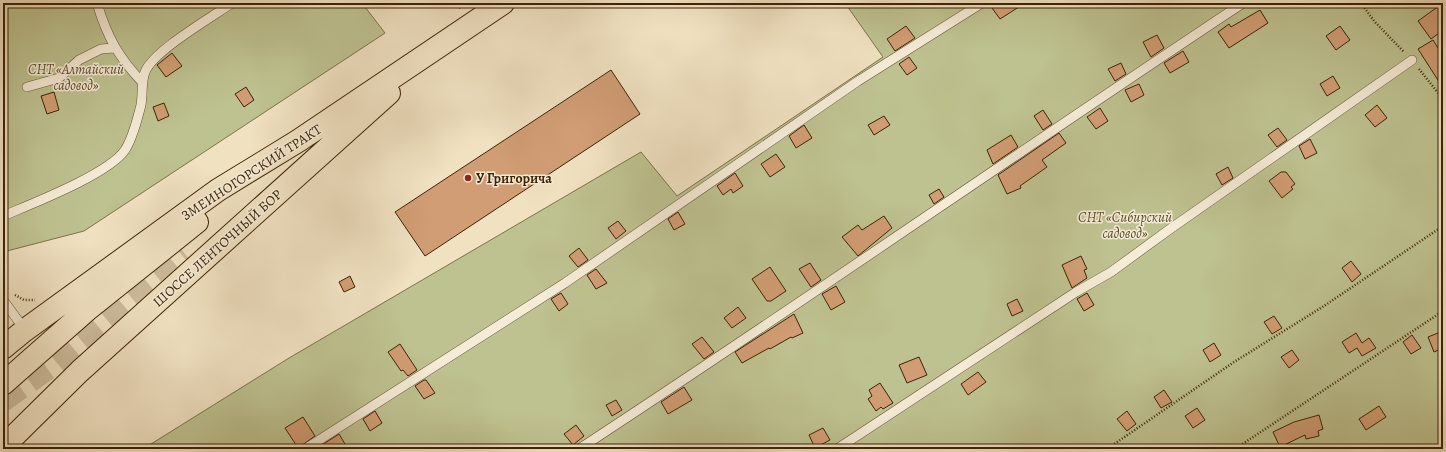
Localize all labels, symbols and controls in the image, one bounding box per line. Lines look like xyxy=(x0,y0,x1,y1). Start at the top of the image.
park label: СНТ «Алтайский садовод» xyxy=(28,60,124,95)
street label: ЗМЕИНОГОРСКИЙ ТРАКТ xyxy=(178,120,325,225)
place label: У Григорича xyxy=(476,169,552,188)
marker: У Григорича xyxy=(463,173,473,183)
street label: ШОССЕ ЛЕНТОЧНЫЙ БОР xyxy=(149,185,286,312)
park label: СНТ «Сибирский садовод» xyxy=(1078,208,1172,243)

